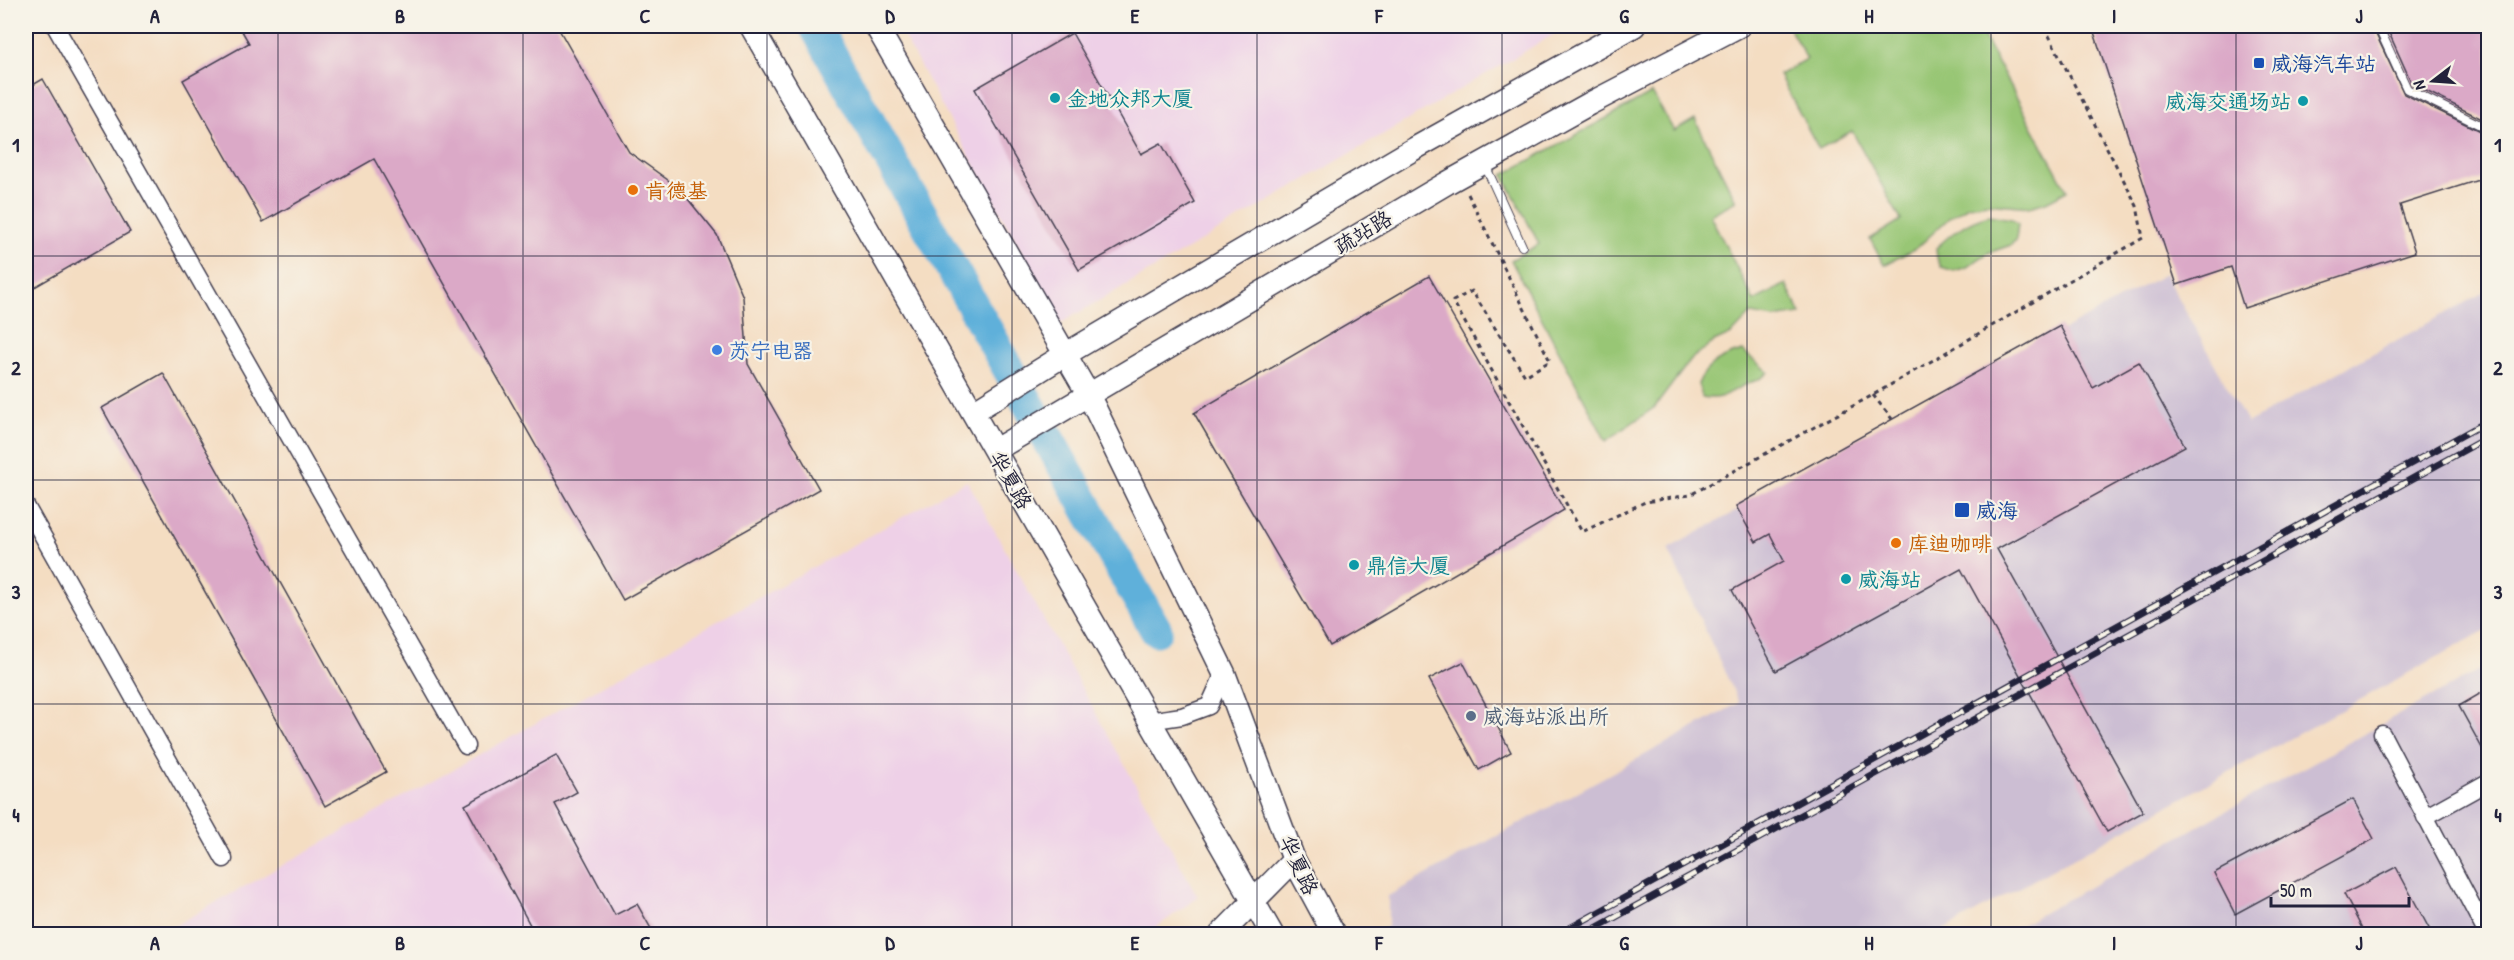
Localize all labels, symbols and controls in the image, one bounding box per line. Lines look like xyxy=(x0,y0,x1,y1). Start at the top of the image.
text: A xyxy=(150,2,160,29)
text: B xyxy=(395,2,405,29)
text: C xyxy=(640,2,651,29)
text: D xyxy=(885,2,895,29)
text: E xyxy=(1131,2,1140,29)
text: F xyxy=(1374,2,1384,29)
text: G xyxy=(1619,2,1629,29)
text: H xyxy=(1864,2,1874,29)
text: I xyxy=(2112,2,2116,29)
text: J xyxy=(2355,2,2363,29)
place label: 威海汽车站 xyxy=(2271,49,2376,78)
north arrow xyxy=(2403,51,2463,111)
marker: 威海汽车站 xyxy=(2252,56,2266,70)
text: N xyxy=(2407,78,2430,93)
place label: 金地众邦大厦 xyxy=(1067,84,1193,113)
place label: 威海交通场站 xyxy=(2165,87,2291,116)
marker: 金地众邦大厦 xyxy=(1048,91,1062,105)
marker: 威海交通场站 xyxy=(2296,94,2310,108)
text: 1 xyxy=(12,131,20,158)
text: 1 xyxy=(2494,131,2502,158)
place label: 肯德基 xyxy=(645,176,708,205)
marker: 肯德基 xyxy=(626,183,640,197)
street label: 疏站路 xyxy=(1329,203,1397,261)
place label: 苏宁电器 xyxy=(729,336,813,365)
marker: 苏宁电器 xyxy=(710,343,724,357)
text: 2 xyxy=(11,354,21,381)
text: 2 xyxy=(2493,354,2503,381)
street label: 华夏路 xyxy=(983,445,1039,515)
place label: 威海 xyxy=(1976,496,2018,525)
marker: 威海 xyxy=(1953,501,1971,519)
place label: 库迪咖啡 xyxy=(1908,529,1992,558)
marker: 库迪咖啡 xyxy=(1889,536,1903,550)
place label: 鼎信大厦 xyxy=(1366,551,1450,580)
marker: 鼎信大厦 xyxy=(1347,558,1361,572)
place label: 威海站 xyxy=(1858,565,1921,594)
marker: 威海站 xyxy=(1839,572,1853,586)
text: 3 xyxy=(12,578,21,605)
text: 3 xyxy=(2494,578,2503,605)
place label: 威海站派出所 xyxy=(1483,702,1609,731)
marker: 威海站派出所 xyxy=(1464,709,1478,723)
text: 4 xyxy=(12,801,20,828)
text: 4 xyxy=(2494,801,2502,828)
street label: 华夏路 xyxy=(1273,830,1325,900)
scale bar xyxy=(2271,870,2409,908)
text: 50 m xyxy=(2280,878,2312,903)
text: A xyxy=(150,929,160,956)
text: B xyxy=(395,929,405,956)
text: C xyxy=(640,929,651,956)
text: D xyxy=(885,929,895,956)
text: E xyxy=(1131,929,1140,956)
text: F xyxy=(1374,929,1384,956)
text: G xyxy=(1619,929,1629,956)
text: H xyxy=(1864,929,1874,956)
text: I xyxy=(2112,929,2116,956)
text: J xyxy=(2355,929,2363,956)

